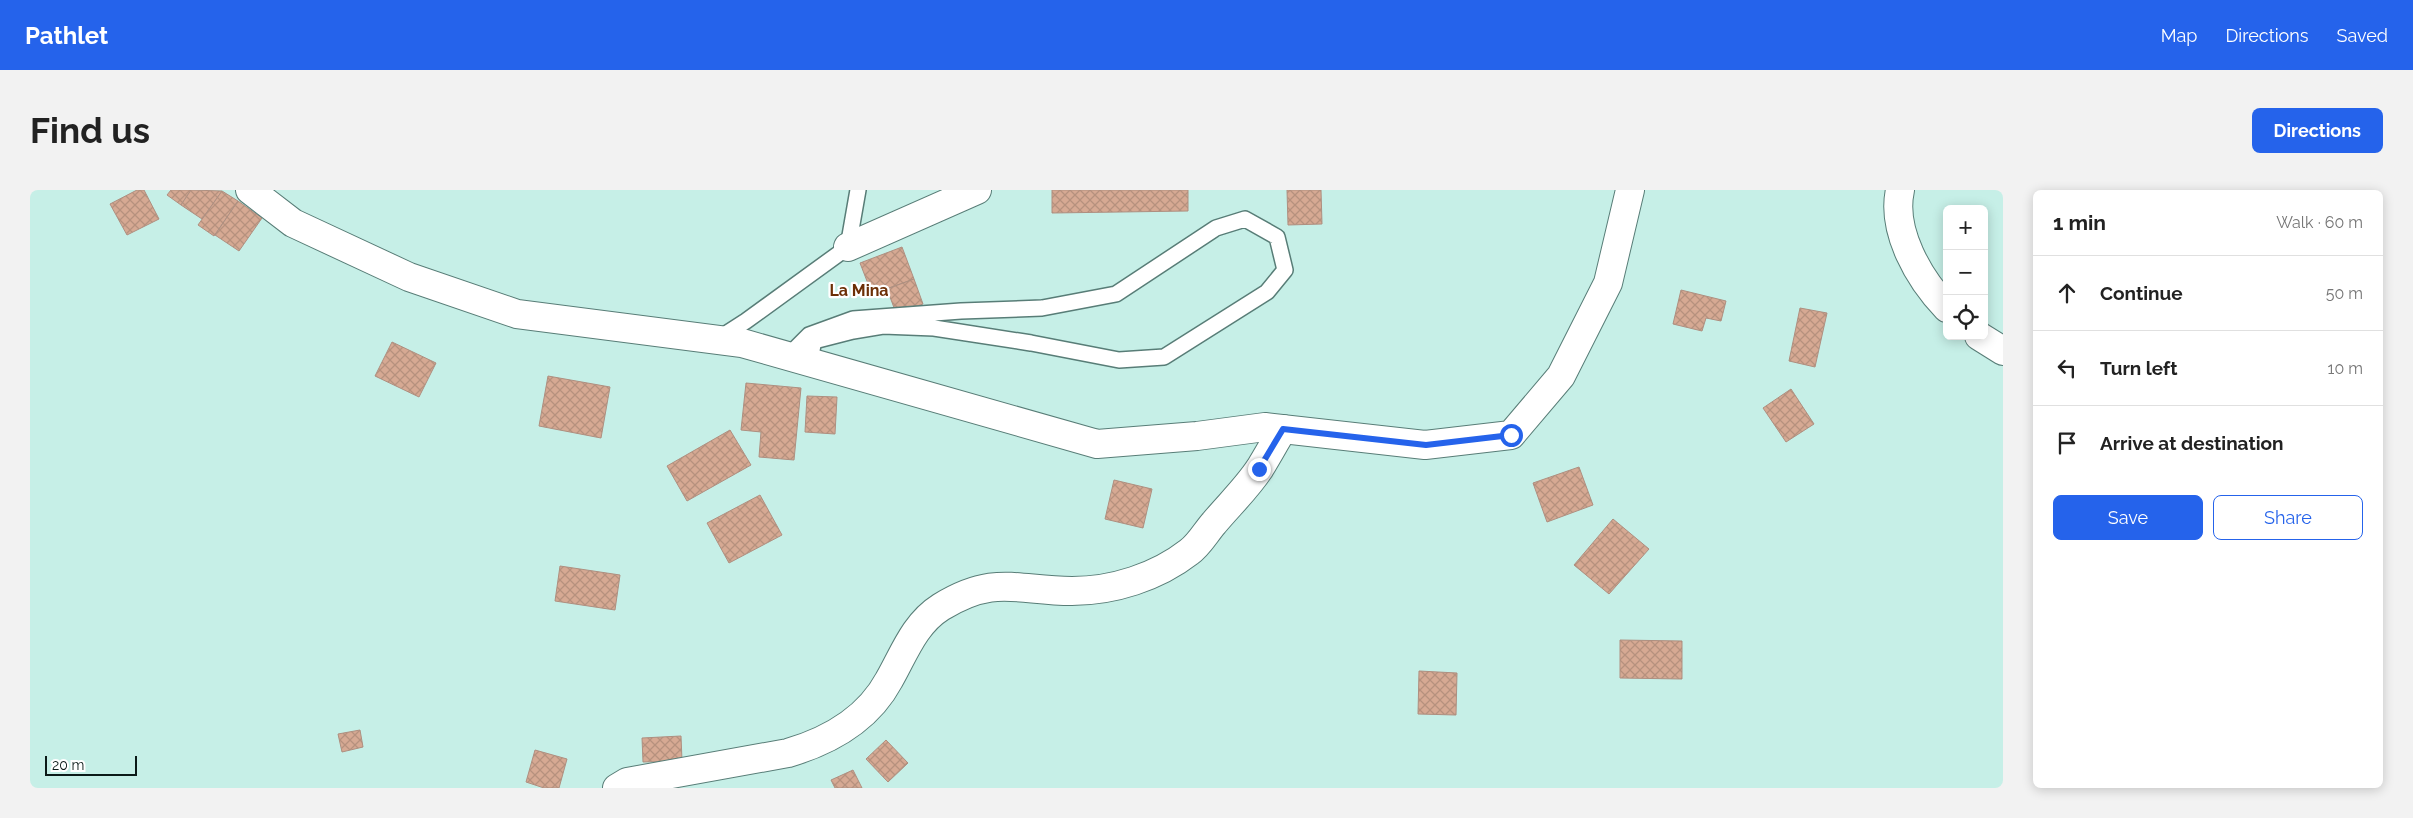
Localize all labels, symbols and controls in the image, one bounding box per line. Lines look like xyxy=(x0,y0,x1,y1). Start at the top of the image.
text: Pathlet xyxy=(25,21,108,50)
text: Map xyxy=(2161,25,2197,46)
text: Directions xyxy=(2225,25,2309,46)
text: Saved xyxy=(2337,25,2388,46)
button: Directions xyxy=(2252,108,2383,153)
text: Find us xyxy=(30,110,150,151)
map controls xyxy=(1943,205,1988,340)
button: + xyxy=(1943,205,1988,250)
text: 1 min xyxy=(2053,210,2106,235)
text: Walk · 60 m xyxy=(2276,213,2363,232)
button: − xyxy=(1943,250,1988,295)
icon: ahead xyxy=(2053,279,2081,307)
district label: La Mina xyxy=(829,281,889,300)
text: Continue xyxy=(2100,282,2183,304)
text: 50 m xyxy=(2326,284,2363,303)
button: locate xyxy=(1943,295,1988,340)
icon: left xyxy=(2053,354,2081,382)
text: Turn left xyxy=(2100,357,2177,379)
text: 10 m xyxy=(2328,359,2363,378)
route start xyxy=(1500,424,1523,447)
icon: arrive xyxy=(2053,429,2081,457)
text: Arrive at destination xyxy=(2100,432,2284,454)
route end xyxy=(1248,458,1271,481)
button: Save xyxy=(2053,495,2203,540)
button: Share xyxy=(2213,495,2363,540)
scale bar xyxy=(45,753,138,776)
text: 20 m xyxy=(52,757,84,773)

